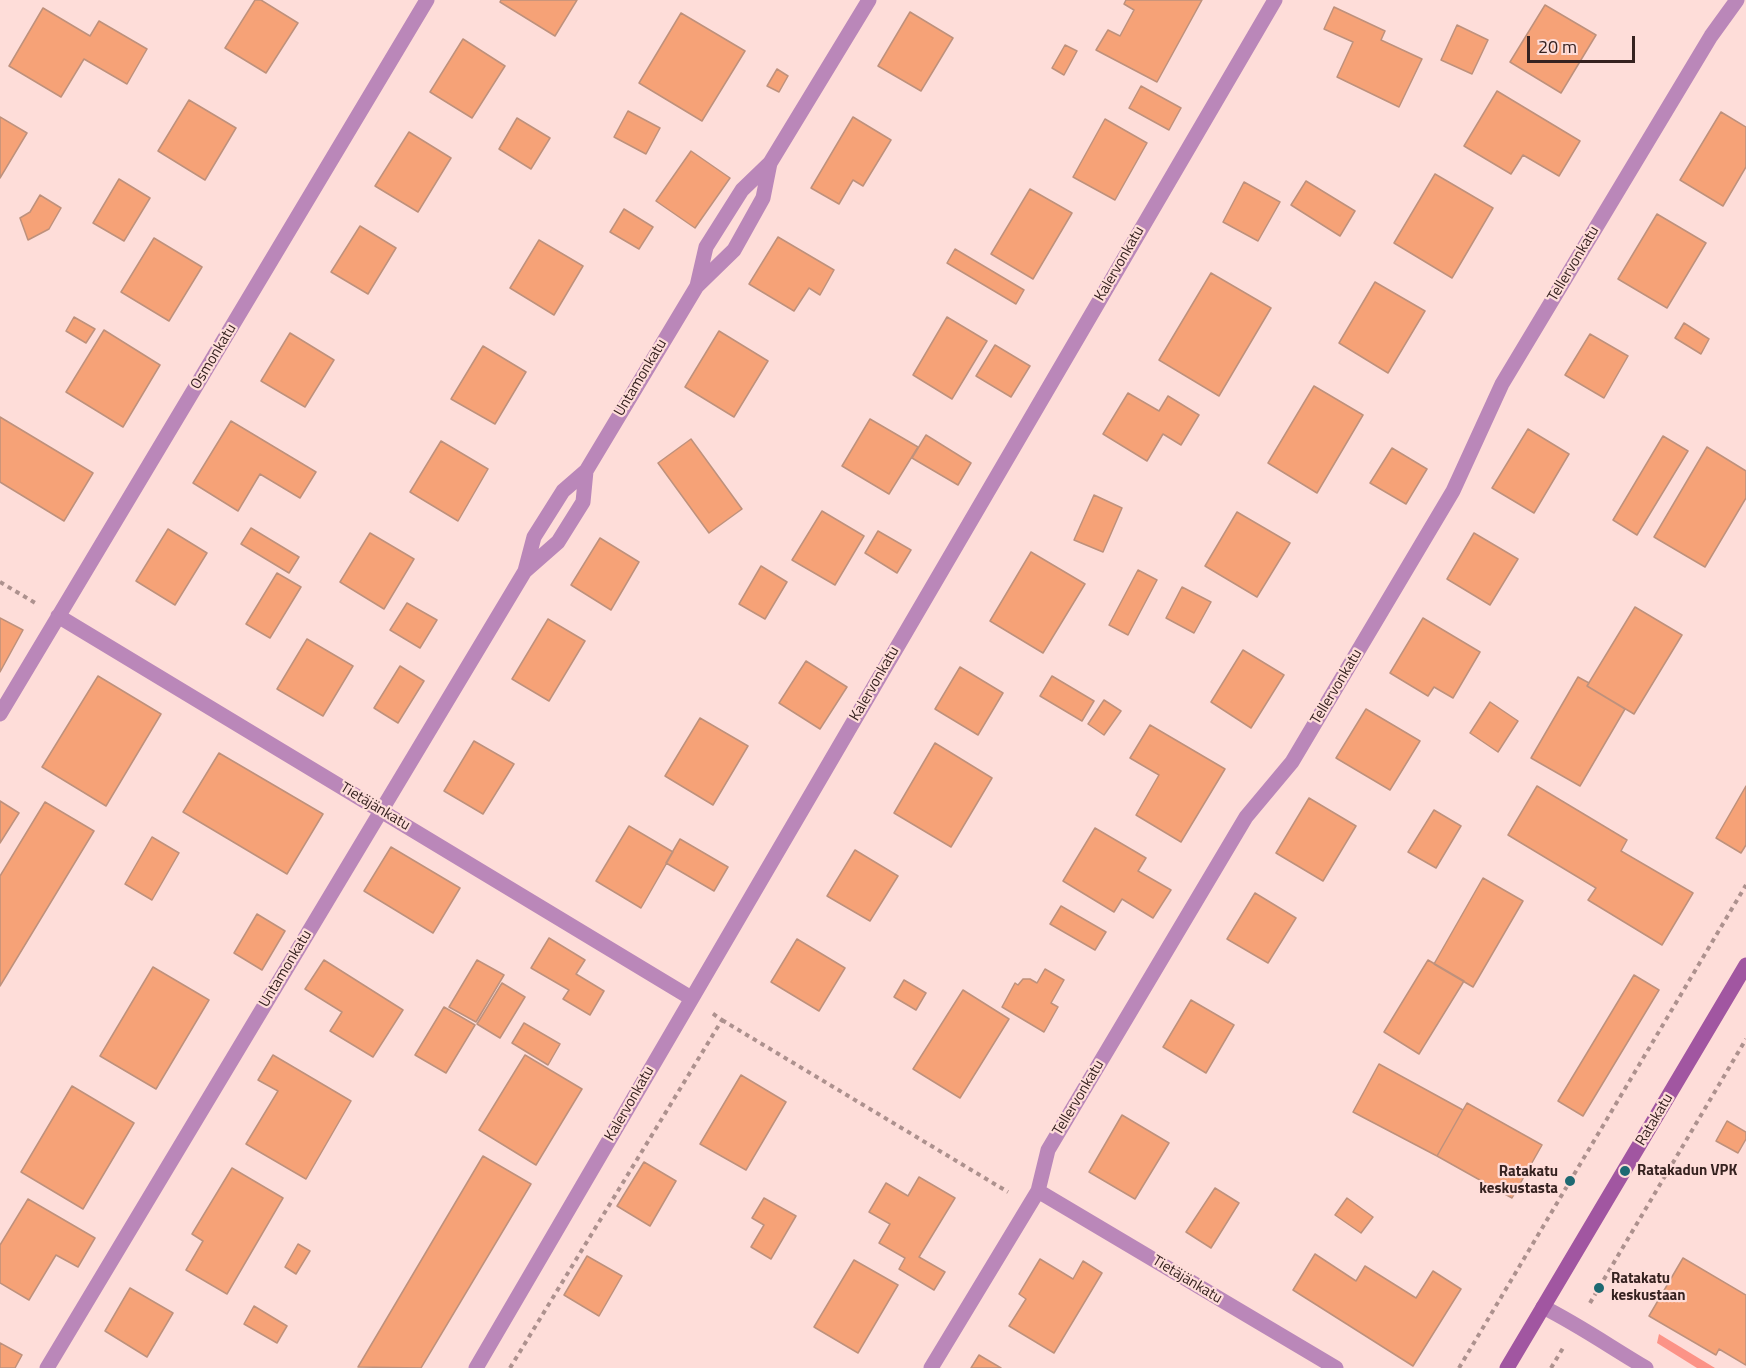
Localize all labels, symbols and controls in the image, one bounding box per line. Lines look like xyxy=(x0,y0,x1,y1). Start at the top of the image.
scale bar xyxy=(1530,24,1638,62)
text: 20 m xyxy=(1538,33,1577,60)
street label: Kalervonkatu xyxy=(1091,223,1149,305)
street label: Tellervonkatu xyxy=(1544,223,1604,305)
street label: Osmonkatu xyxy=(187,321,241,393)
street label: Untamonkatu xyxy=(611,336,671,420)
street label: Kalervonkatu xyxy=(846,643,904,725)
street label: Tellervonkatu xyxy=(1307,646,1367,728)
street label: Tietäjänkatu xyxy=(337,779,413,835)
street label: Untamonkatu xyxy=(256,927,316,1011)
street label: Tellervonkatu xyxy=(1049,1057,1109,1139)
street label: Kalervonkatu xyxy=(601,1063,659,1145)
street label: Ratakatu xyxy=(1632,1091,1678,1149)
place label: Ratakadun VPK xyxy=(1637,1162,1737,1180)
place label: Ratakatu keskustasta xyxy=(1479,1163,1558,1198)
marker: Ratakadun VPK xyxy=(1618,1164,1632,1178)
marker: Ratakatu keskustasta xyxy=(1563,1174,1577,1188)
street label: Tietäjänkatu xyxy=(1149,1252,1225,1308)
place label: Ratakatu keskustaan xyxy=(1611,1270,1686,1305)
marker: Ratakatu keskustaan xyxy=(1592,1281,1606,1295)

